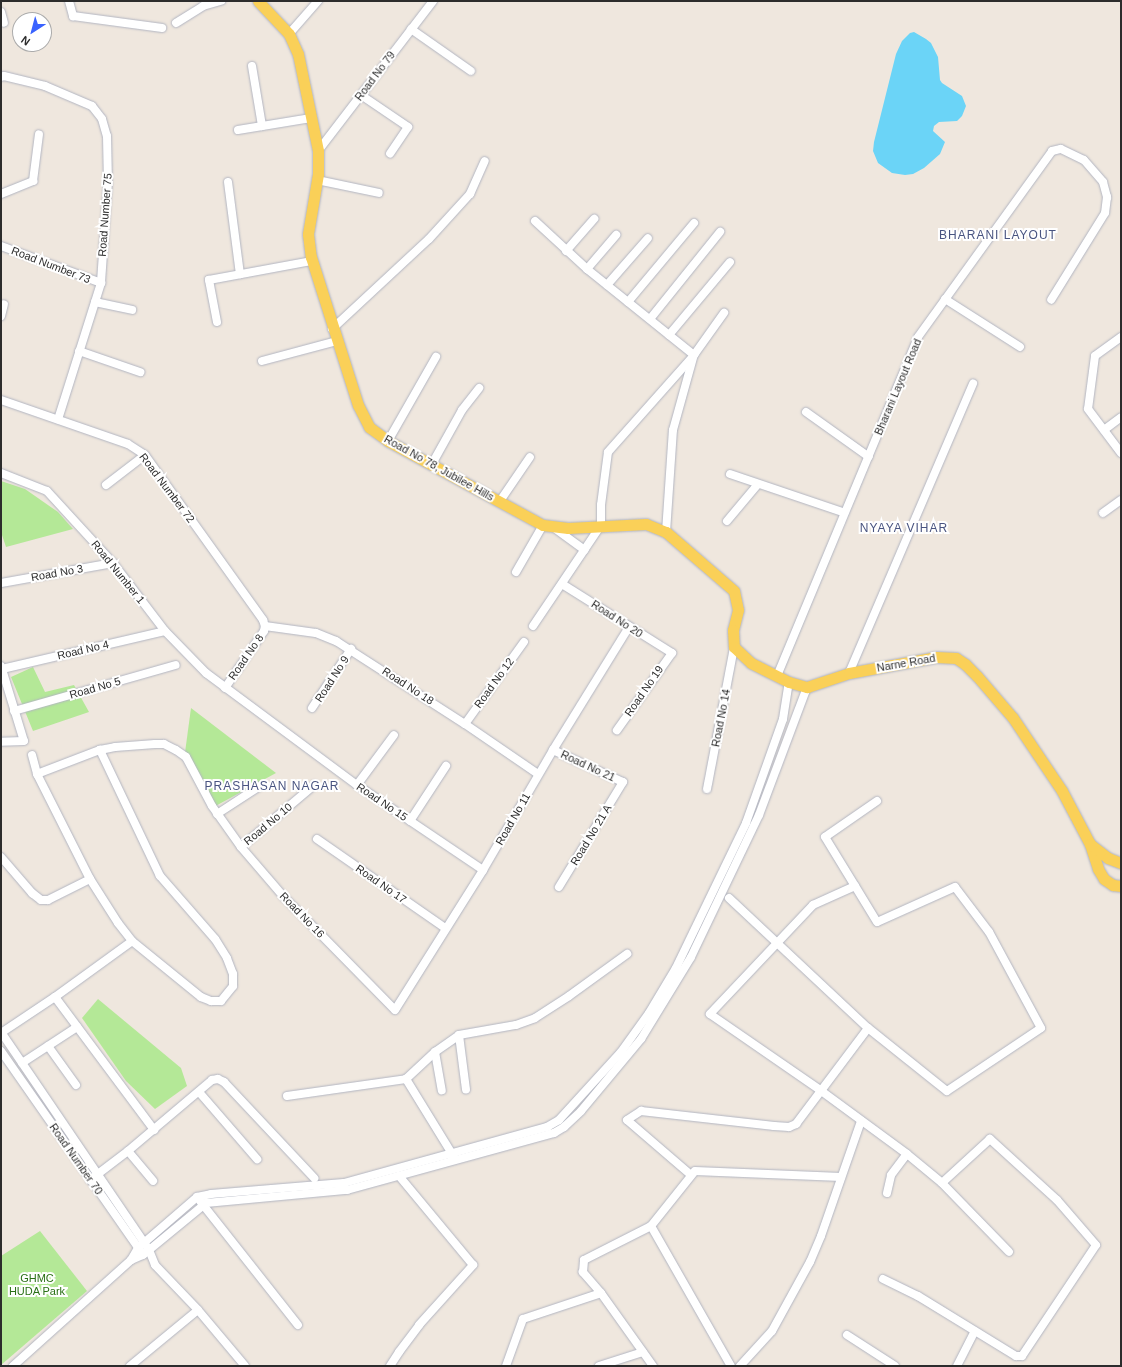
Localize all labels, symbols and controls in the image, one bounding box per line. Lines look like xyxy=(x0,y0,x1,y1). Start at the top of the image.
north arrow xyxy=(12,12,52,52)
text: N xyxy=(19,34,32,48)
street label: Road No 79 xyxy=(352,49,398,103)
street label: Road Number 75 xyxy=(95,173,115,257)
district label: BHARANI LAYOUT xyxy=(939,229,1057,243)
street label: Road Number 73 xyxy=(10,244,92,286)
street label: Bharani Layout Road xyxy=(872,337,924,437)
street label: Road No 78, Jubilee Hills xyxy=(382,432,496,504)
street label: Road Number 72 xyxy=(137,451,197,525)
district label: NYAYA VIHAR xyxy=(859,522,949,536)
street label: Road Number 1 xyxy=(88,538,148,606)
street label: Road No 3 xyxy=(30,562,84,584)
street label: Road No 20 xyxy=(589,597,645,641)
street label: Road No 8 xyxy=(226,632,266,682)
street label: Road No 4 xyxy=(56,638,110,662)
street label: Narne Road xyxy=(876,651,936,675)
street label: Road No 9 xyxy=(312,653,352,705)
street label: Road No 12 xyxy=(471,655,517,711)
street label: Road No 19 xyxy=(622,663,666,719)
street label: Road No 18 xyxy=(380,664,436,708)
street label: Road No 5 xyxy=(68,674,122,702)
street label: Road No 14 xyxy=(709,688,733,748)
street label: Road No 21 xyxy=(559,748,617,784)
district label: PRASHASAN NAGAR xyxy=(204,780,340,794)
street label: Road No 15 xyxy=(354,780,410,824)
street label: Road No 11 xyxy=(493,791,533,847)
street label: Road No 10 xyxy=(241,800,295,848)
street label: Road No 21 A xyxy=(568,802,614,868)
street label: Road No 17 xyxy=(353,862,409,906)
street label: Road No 16 xyxy=(277,889,327,941)
street label: Road Number 70 xyxy=(47,1121,105,1197)
park label: GHMC HUDA Park xyxy=(9,1272,65,1298)

